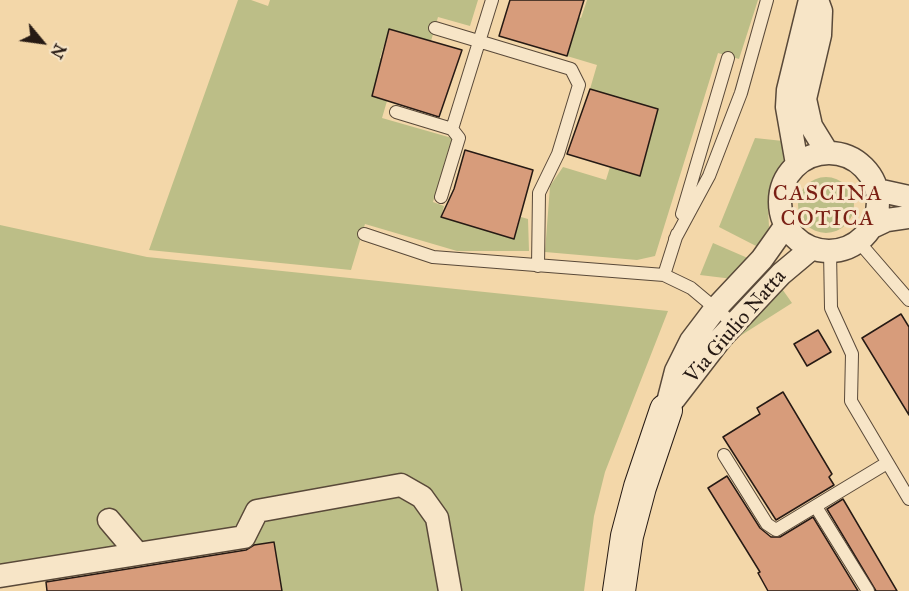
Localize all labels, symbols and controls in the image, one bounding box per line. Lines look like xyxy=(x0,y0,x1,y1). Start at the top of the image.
north arrow xyxy=(12,12,72,72)
text: N xyxy=(47,40,70,62)
district label: CASCINA COTICA xyxy=(773,182,883,234)
street label: Via Giulio Natta xyxy=(680,265,792,389)

